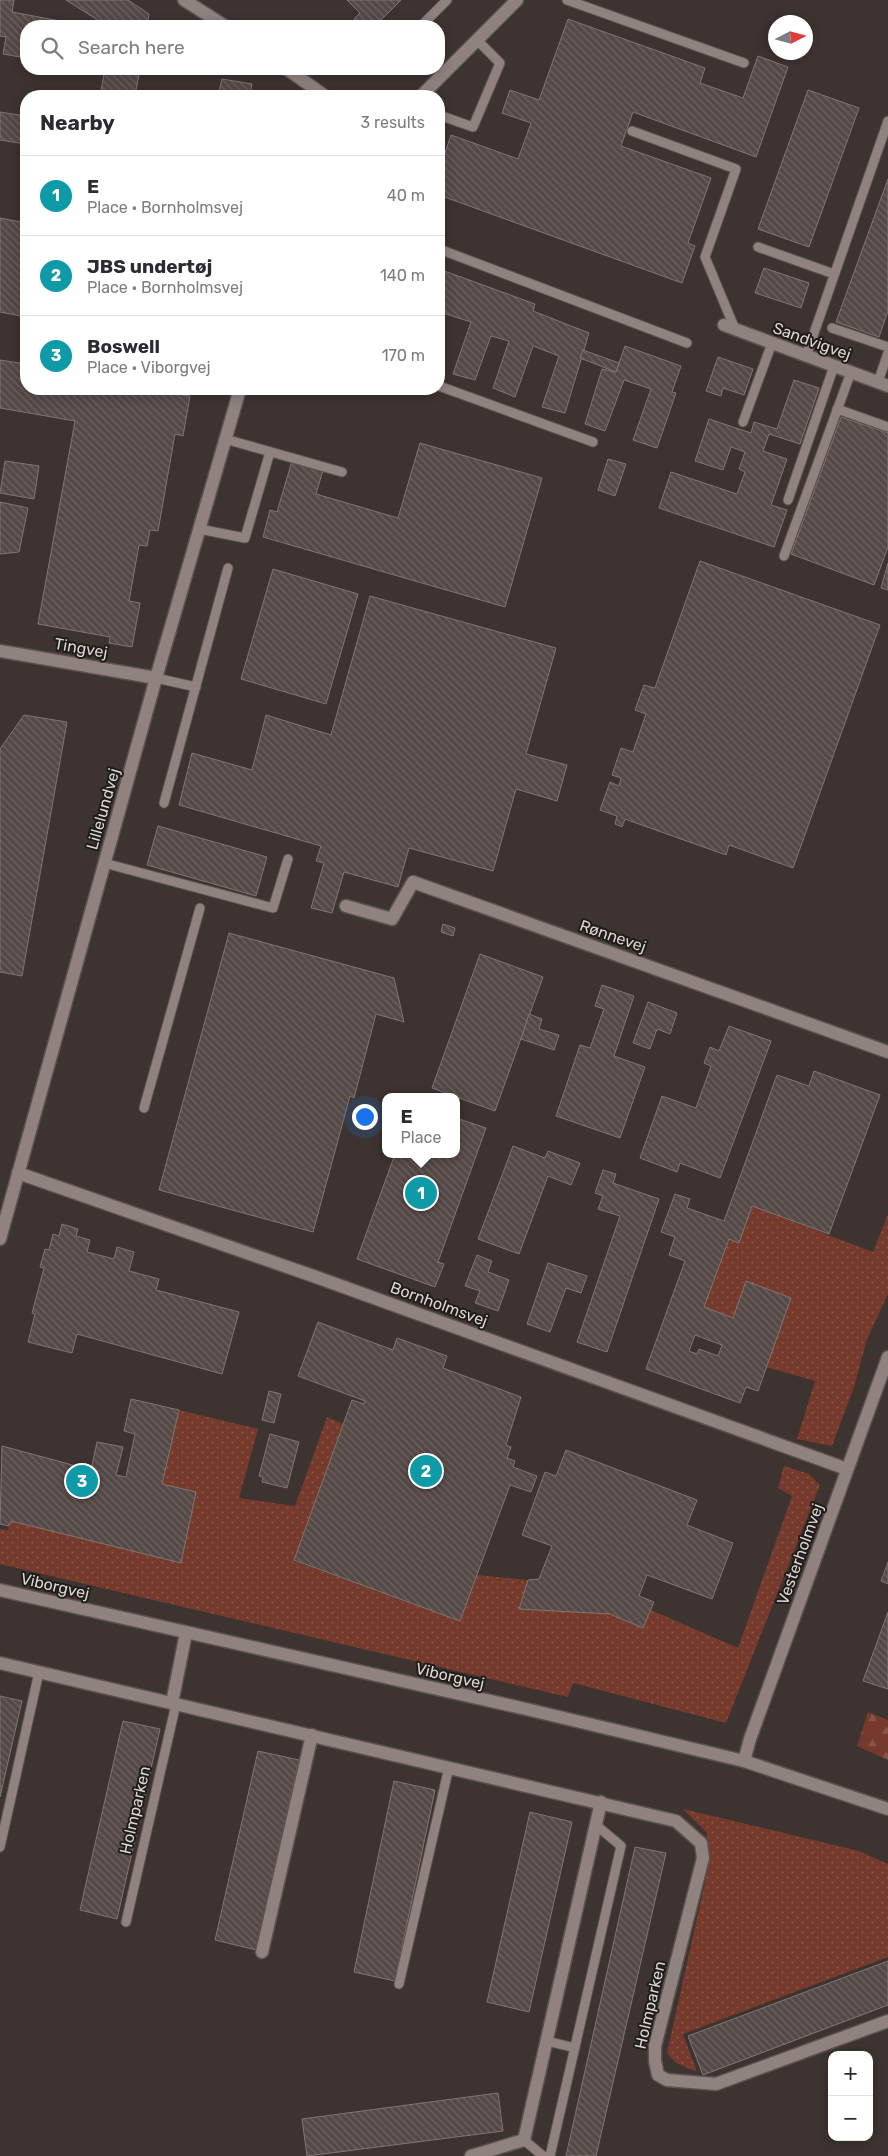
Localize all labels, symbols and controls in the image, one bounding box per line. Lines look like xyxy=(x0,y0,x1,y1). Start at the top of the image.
north arrow xyxy=(768,15,813,60)
search box xyxy=(20,20,445,75)
icon: search xyxy=(38,34,66,62)
text: Search here xyxy=(78,36,185,59)
text: Nearby xyxy=(40,110,115,135)
text: 3 results xyxy=(360,113,425,132)
text: E xyxy=(87,175,99,198)
text: 1 xyxy=(52,186,60,205)
text: 40 m xyxy=(387,186,425,205)
text: Place · Bornholmsvej xyxy=(87,198,243,217)
text: JBS undertøj xyxy=(87,255,212,278)
text: 2 xyxy=(51,266,61,285)
text: 140 m xyxy=(380,266,425,285)
text: Place · Bornholmsvej xyxy=(87,278,243,297)
street label: Sandvigvej xyxy=(770,318,854,364)
text: Boswell xyxy=(87,335,160,358)
text: 3 xyxy=(51,346,61,365)
text: 170 m xyxy=(382,346,425,365)
text: Place · Viborgvej xyxy=(87,358,211,377)
street label: Tingvej xyxy=(53,634,109,662)
street label: Lillelundvej xyxy=(82,766,124,852)
street label: Rønnevej xyxy=(577,916,649,956)
popup xyxy=(382,1093,460,1158)
your location xyxy=(352,1104,378,1130)
text: E xyxy=(401,1105,413,1128)
text: Place xyxy=(401,1128,441,1147)
pin: 1 xyxy=(405,1174,437,1212)
street label: Bornholmsvej xyxy=(388,1278,490,1330)
pin: 2 xyxy=(410,1452,442,1490)
pin: 3 xyxy=(66,1462,98,1500)
street label: Vesterholmvej xyxy=(773,1501,827,1607)
street label: Viborgvej xyxy=(19,1569,91,1603)
street label: Viborgvej xyxy=(414,1659,486,1693)
street label: Holmparken xyxy=(116,1764,154,1856)
street label: Holmparken xyxy=(631,1959,669,2051)
map controls xyxy=(828,2051,873,2141)
button: + xyxy=(828,2051,873,2096)
button: − xyxy=(828,2096,873,2141)

